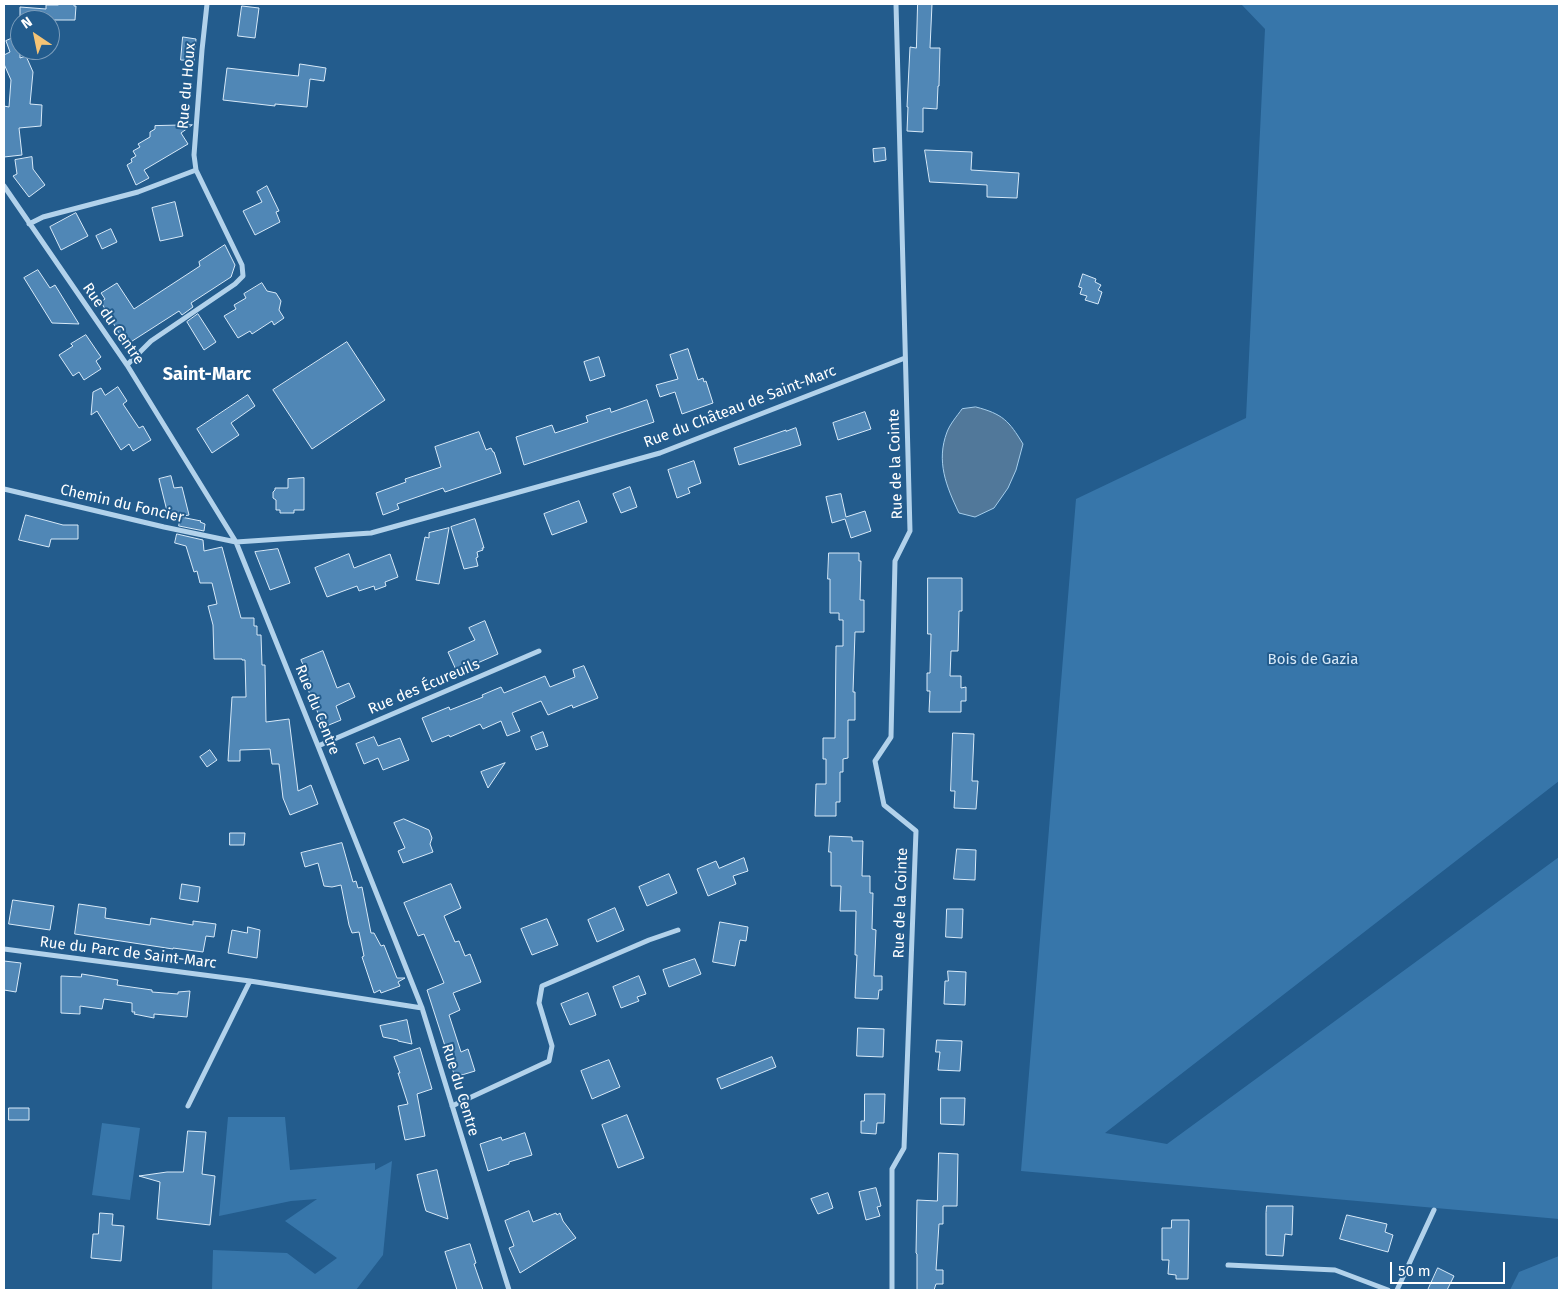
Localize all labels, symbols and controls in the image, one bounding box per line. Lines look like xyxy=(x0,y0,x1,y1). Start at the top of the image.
north arrow xyxy=(10,10,60,60)
text: N xyxy=(18,13,35,33)
street label: Rue du Houx xyxy=(174,42,200,130)
street label: Rue du Centre xyxy=(78,280,148,368)
street label: Rue du Château de Saint-Marc xyxy=(641,362,839,452)
district label: Saint-Marc xyxy=(163,364,251,386)
street label: Rue de la Cointe xyxy=(885,408,907,520)
street label: Chemin du Foncier xyxy=(58,481,186,527)
park label: Bois de Gazia xyxy=(1268,651,1358,669)
street label: Rue des Écureuils xyxy=(366,655,482,719)
street label: Rue du Centre xyxy=(291,662,343,758)
street label: Rue de la Cointe xyxy=(890,847,912,959)
street label: Rue du Parc de Saint-Marc xyxy=(39,933,217,973)
street label: Rue du Centre xyxy=(437,1042,483,1138)
scale bar xyxy=(1393,1252,1508,1284)
text: 50 m xyxy=(1398,1262,1431,1280)

